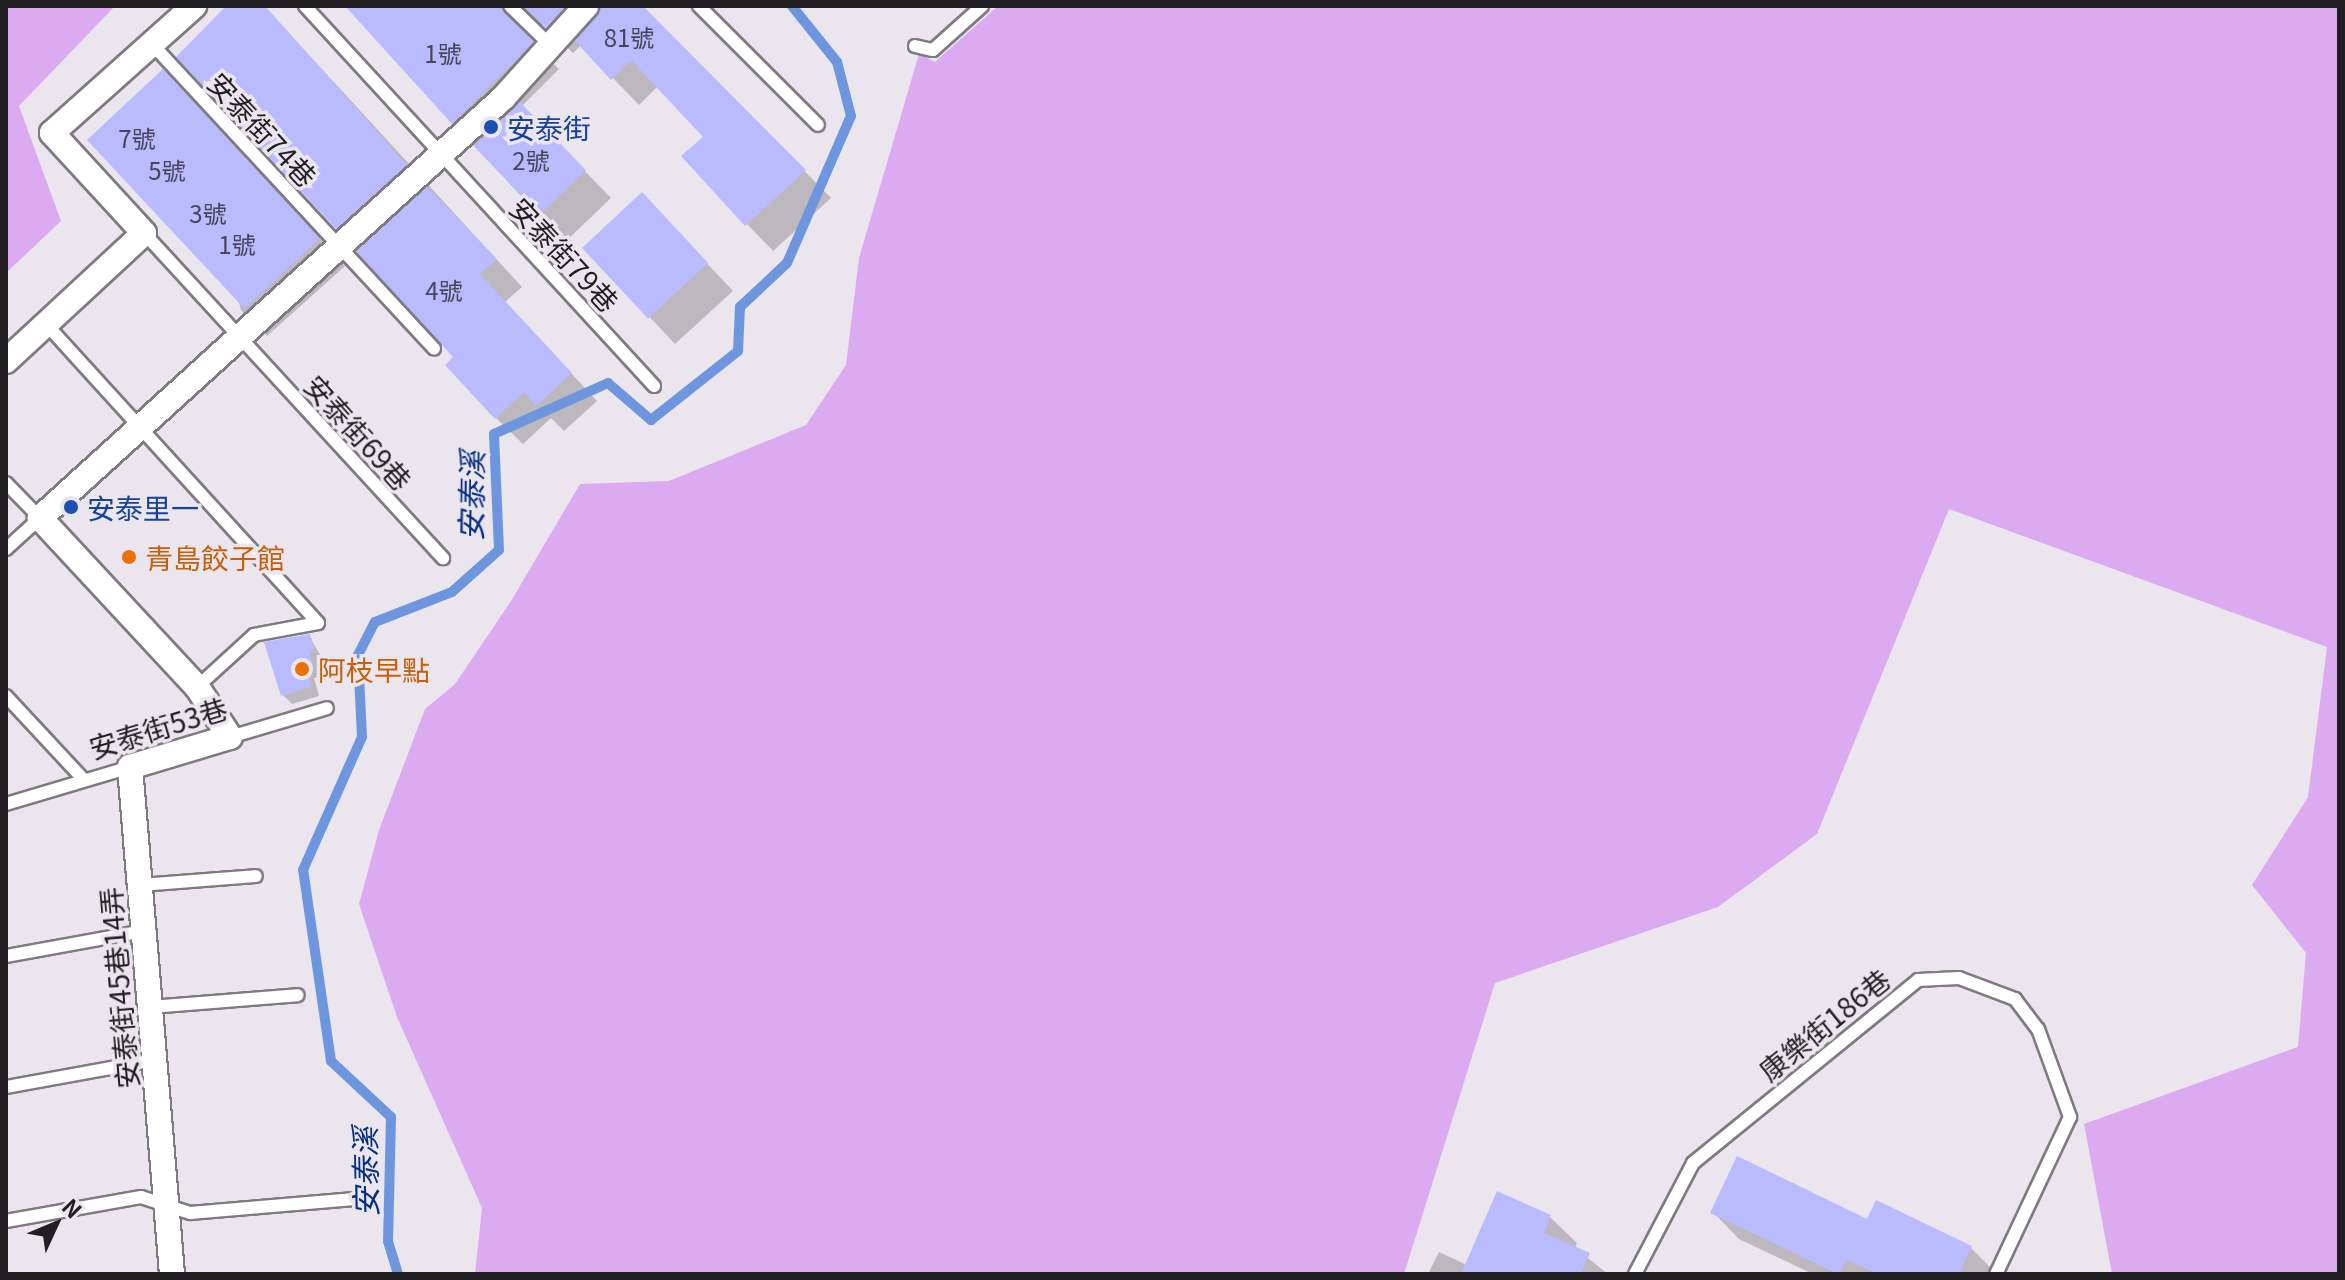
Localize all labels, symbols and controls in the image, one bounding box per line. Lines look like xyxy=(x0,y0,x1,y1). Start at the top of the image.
house number: 81號 xyxy=(604,23,654,51)
house number: 1號 xyxy=(424,39,462,67)
street label: 安泰街74巷 xyxy=(202,65,324,193)
place label: 安泰街 xyxy=(507,110,591,144)
marker: 安泰街 xyxy=(482,118,500,136)
house number: 7號 xyxy=(118,124,156,152)
house number: 2號 xyxy=(512,146,550,174)
house number: 5號 xyxy=(148,156,186,184)
street label: 安泰街79巷 xyxy=(504,190,626,318)
house number: 3號 xyxy=(189,199,227,227)
house number: 1號 xyxy=(218,230,256,258)
house number: 4號 xyxy=(425,276,463,304)
street label: 安泰街69巷 xyxy=(299,368,419,496)
water label: 安泰溪 xyxy=(451,451,489,541)
place label: 安泰里一 xyxy=(87,490,199,524)
marker: 安泰里一 xyxy=(62,498,80,516)
place label: 青島餃子館 xyxy=(145,540,285,574)
marker: 青島餃子館 xyxy=(120,548,138,566)
place label: 阿枝早點 xyxy=(318,652,430,686)
marker: 阿枝早點 xyxy=(293,660,311,678)
street label: 安泰街53巷 xyxy=(85,690,231,764)
street label: 安泰街45巷14弄 xyxy=(92,886,144,1090)
street label: 康樂街186巷 xyxy=(1752,961,1896,1087)
water label: 安泰溪 xyxy=(345,1127,383,1217)
north arrow xyxy=(16,1184,96,1264)
text: N xyxy=(56,1190,90,1224)

